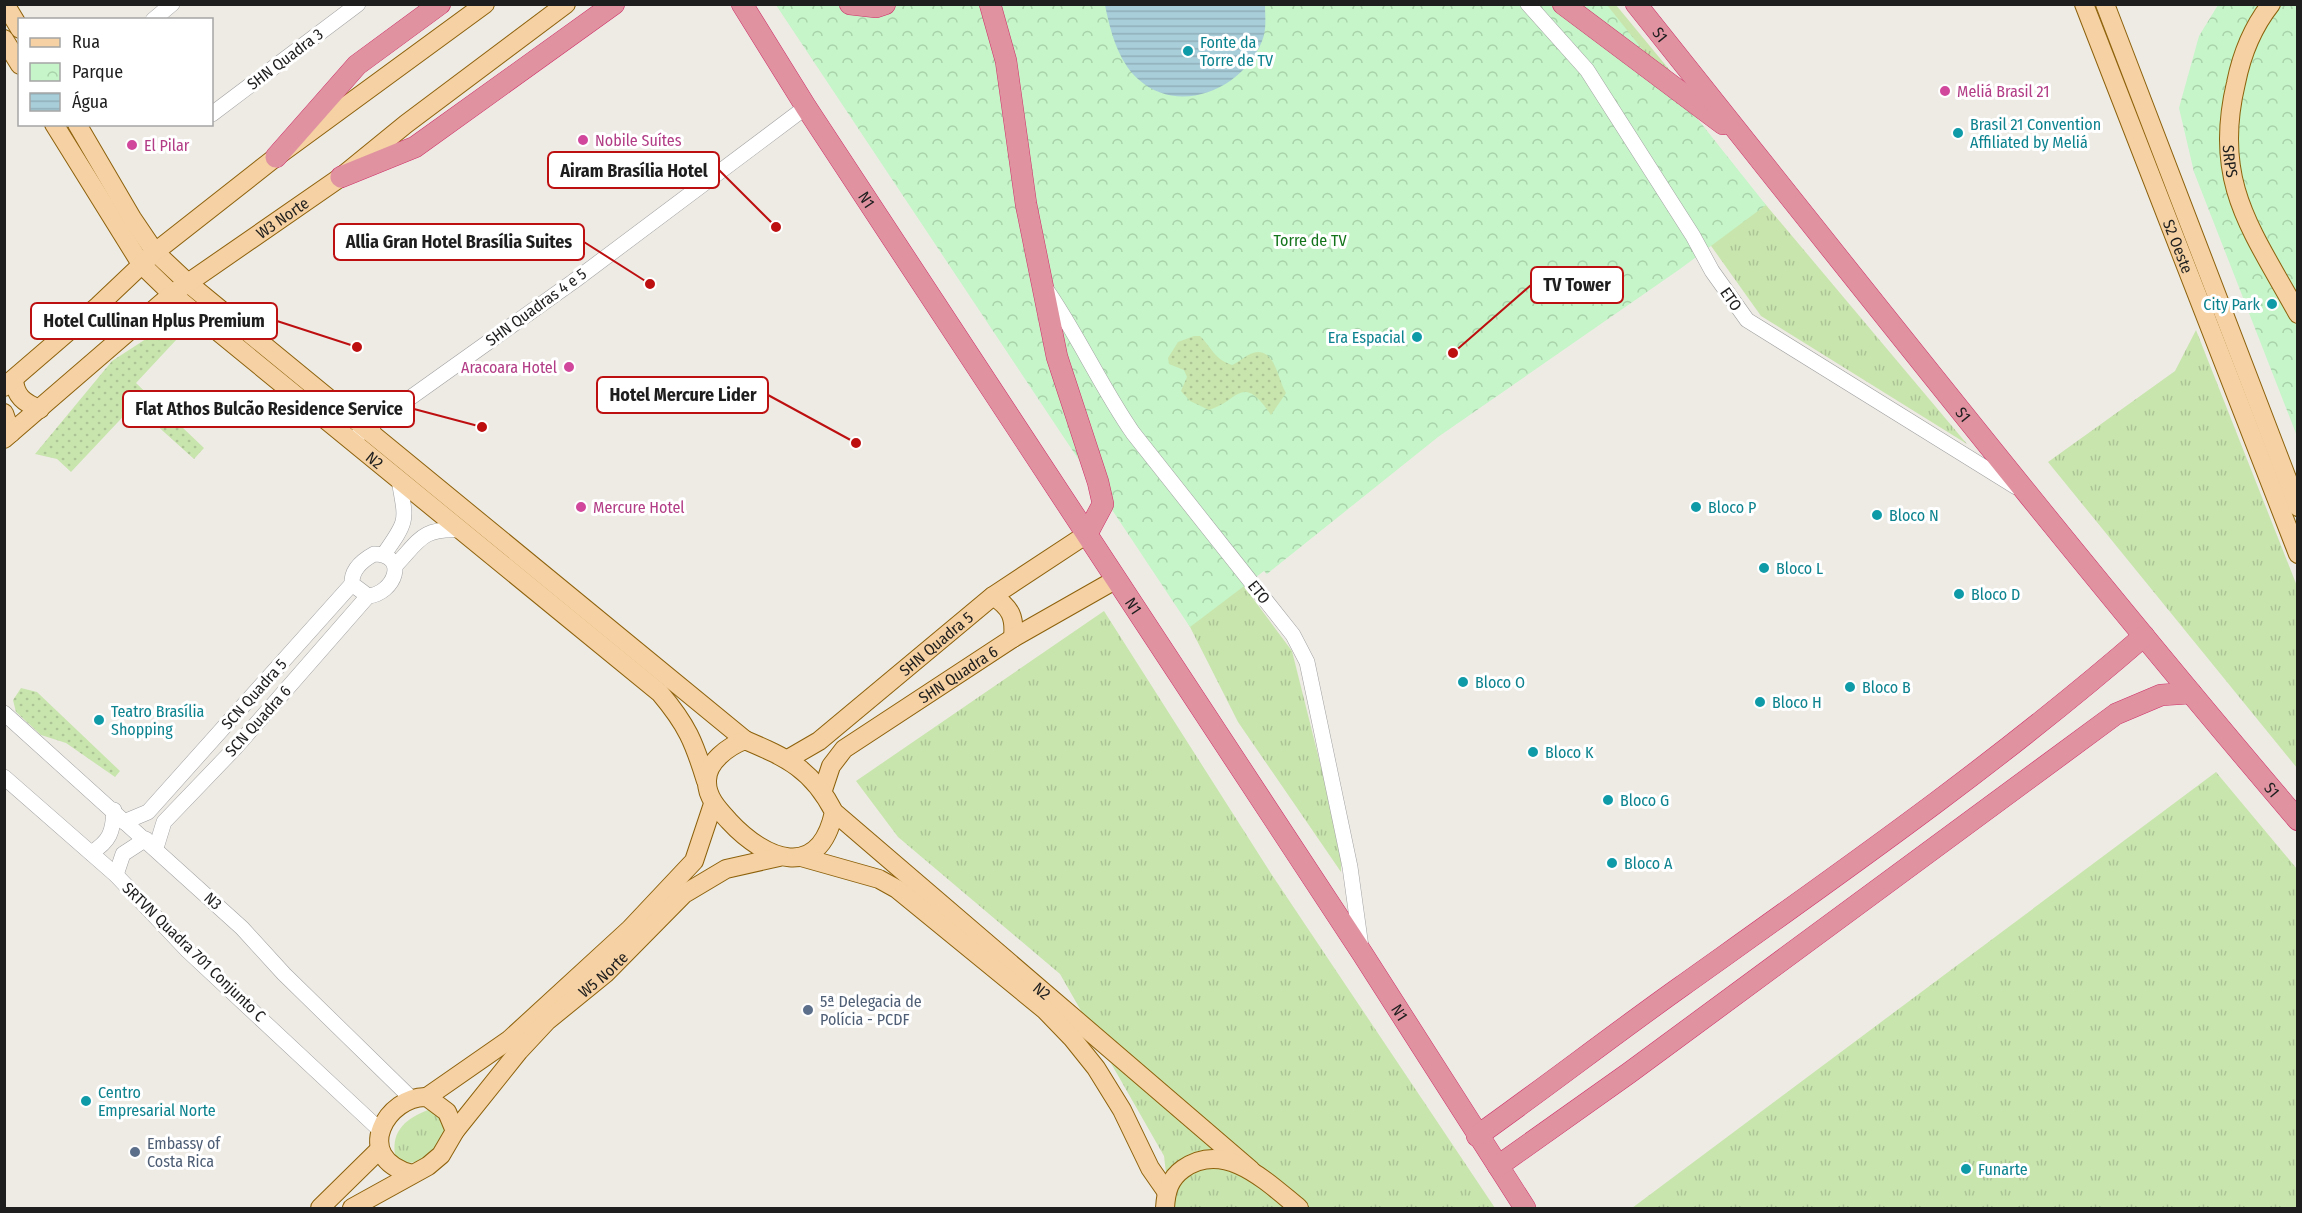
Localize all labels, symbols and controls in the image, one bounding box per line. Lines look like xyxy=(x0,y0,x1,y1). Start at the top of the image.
legend xyxy=(18,18,213,126)
street label: S1 xyxy=(1649,23,1672,46)
street label: SHN Quadra 3 xyxy=(243,24,327,94)
text: Rua xyxy=(72,31,100,53)
place label: Fonte da Torre de TV xyxy=(1200,33,1274,70)
marker: Fonte da Torre de TV xyxy=(1181,44,1195,58)
text: Parque xyxy=(72,61,123,83)
place label: Meliá Brasil 21 xyxy=(1957,82,2050,101)
marker: Meliá Brasil 21 xyxy=(1938,84,1952,98)
text: Água xyxy=(72,90,108,113)
place label: Brasil 21 Convention Affiliated by Meliá xyxy=(1970,115,2101,152)
marker: Brasil 21 Convention Affiliated by Meliá xyxy=(1951,126,1965,140)
place label: Nobile Suítes xyxy=(595,131,682,150)
marker: Nobile Suítes xyxy=(576,133,590,147)
place label: El Pilar xyxy=(144,136,190,155)
marker: El Pilar xyxy=(125,138,139,152)
street label: SRPS xyxy=(2219,144,2242,179)
callout: Airam Brasília Hotel xyxy=(548,152,719,188)
text: Airam Brasília Hotel xyxy=(559,160,708,182)
street label: N1 xyxy=(854,188,879,211)
street label: W3 Norte xyxy=(252,193,312,242)
street label: S2 Oeste xyxy=(2159,217,2197,276)
callout: Allia Gran Hotel Brasília Suites xyxy=(334,224,584,260)
text: Allia Gran Hotel Brasília Suites xyxy=(345,231,572,253)
park label: Torre de TV xyxy=(1273,231,1347,250)
street label: SHN Quadras 4 e 5 xyxy=(482,264,590,350)
callout: TV Tower xyxy=(1531,267,1623,303)
text: TV Tower xyxy=(1543,274,1611,296)
street label: ETO xyxy=(1716,284,1746,314)
place label: City Park xyxy=(2203,295,2261,314)
marker: City Park xyxy=(2265,297,2279,311)
callout: Hotel Cullinan Hplus Premium xyxy=(31,303,277,339)
text: Hotel Cullinan Hplus Premium xyxy=(43,310,265,332)
place label: Era Espacial xyxy=(1328,328,1405,347)
marker: Era Espacial xyxy=(1410,330,1424,344)
place label: Aracoara Hotel xyxy=(461,358,557,377)
marker: Aracoara Hotel xyxy=(562,360,576,374)
callout: Hotel Mercure Lider xyxy=(597,377,768,413)
text: Hotel Mercure Lider xyxy=(610,384,757,406)
callout: Flat Athos Bulcão Residence Service xyxy=(123,391,414,427)
text: Flat Athos Bulcão Residence Service xyxy=(135,398,403,420)
street label: S1 xyxy=(1952,403,1975,426)
street label: N2 xyxy=(362,447,387,473)
place label: Mercure Hotel xyxy=(593,498,685,517)
place label: Bloco P xyxy=(1708,498,1756,517)
marker: Mercure Hotel xyxy=(574,500,588,514)
marker: Bloco P xyxy=(1689,500,1703,514)
place label: Bloco N xyxy=(1889,506,1939,525)
marker: Bloco N xyxy=(1870,508,1884,522)
place label: Bloco L xyxy=(1776,559,1823,578)
marker: Bloco L xyxy=(1757,561,1771,575)
street label: ETO xyxy=(1244,577,1274,607)
place label: Bloco D xyxy=(1971,585,2020,604)
marker: Bloco D xyxy=(1952,587,1966,601)
street label: N1 xyxy=(1121,594,1146,618)
street label: SHN Quadra 5 xyxy=(895,607,977,680)
street label: SHN Quadra 6 xyxy=(915,641,1001,707)
street label: SCN Quadra 5 xyxy=(217,655,291,733)
place label: Bloco O xyxy=(1475,673,1525,692)
marker: Bloco O xyxy=(1456,675,1470,689)
place label: Bloco B xyxy=(1862,678,1911,697)
marker: Bloco B xyxy=(1843,680,1857,694)
street label: SCN Quadra 6 xyxy=(221,682,295,760)
place label: Bloco H xyxy=(1772,693,1822,712)
marker: Bloco H xyxy=(1753,695,1767,709)
place label: Teatro Brasília Shopping xyxy=(111,702,205,739)
marker: Teatro Brasília Shopping xyxy=(92,713,106,727)
place label: Bloco K xyxy=(1545,743,1594,762)
marker: Bloco K xyxy=(1526,745,1540,759)
street label: S1 xyxy=(2261,778,2284,801)
place label: Bloco G xyxy=(1620,791,1669,810)
marker: Bloco G xyxy=(1601,793,1615,807)
place label: Bloco A xyxy=(1624,854,1673,873)
marker: Bloco A xyxy=(1605,856,1619,870)
street label: SRTVN Quadra 701 Conjunto C xyxy=(118,879,270,1025)
street label: N3 xyxy=(200,888,226,914)
street label: W5 Norte xyxy=(574,947,632,1001)
street label: N2 xyxy=(1030,978,1055,1003)
place label: 5ª Delegacia de Polícia - PCDF xyxy=(820,992,922,1029)
street label: N1 xyxy=(1388,1000,1412,1024)
marker: 5ª Delegacia de Polícia - PCDF xyxy=(801,1003,815,1017)
place label: Centro Empresarial Norte xyxy=(98,1083,216,1120)
marker: Centro Empresarial Norte xyxy=(79,1094,93,1108)
place label: Embassy of Costa Rica xyxy=(147,1134,221,1171)
marker: Embassy of Costa Rica xyxy=(128,1145,142,1159)
place label: Funarte xyxy=(1978,1160,2028,1179)
marker: Funarte xyxy=(1959,1162,1973,1176)

